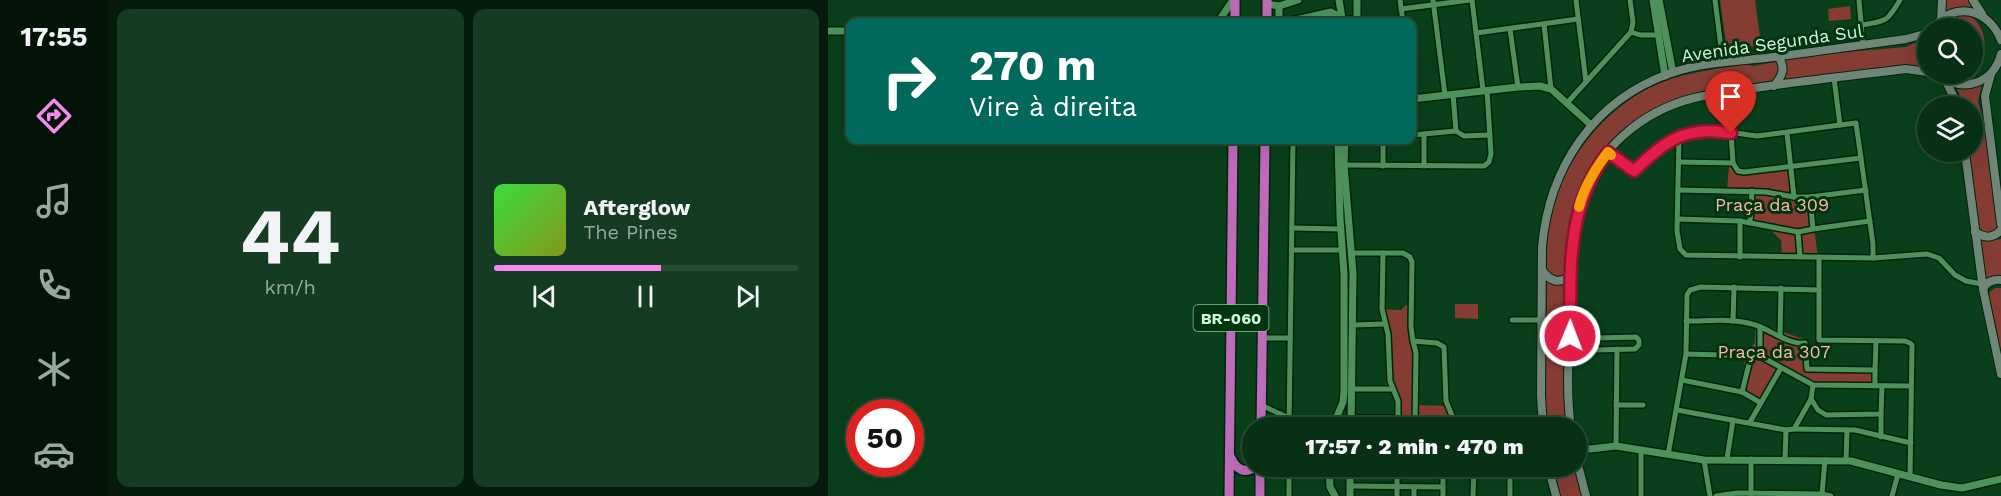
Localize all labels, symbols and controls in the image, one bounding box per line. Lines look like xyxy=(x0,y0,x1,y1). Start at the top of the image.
map controls xyxy=(1917,18,1983,162)
button: search xyxy=(1917,18,1983,84)
street label: Avenida Segunda Sul xyxy=(1680,20,1865,66)
text: 17:55 xyxy=(20,21,88,53)
text: 270 m xyxy=(969,41,1096,90)
icon: right xyxy=(870,42,948,120)
pin xyxy=(1705,71,1756,133)
icon: arrive xyxy=(1714,80,1747,113)
text: Vire à direita xyxy=(969,91,1137,123)
icon: directions xyxy=(33,95,75,137)
button: layers xyxy=(1917,96,1983,162)
icon: music xyxy=(33,180,75,222)
text: 44 xyxy=(240,190,341,282)
park label: Praça da 309 xyxy=(1715,194,1829,215)
text: Afterglow xyxy=(584,195,690,220)
text: The Pines xyxy=(584,220,678,244)
icon: phone xyxy=(33,264,75,306)
text: km/h xyxy=(264,275,316,299)
icon: previous xyxy=(528,280,561,313)
icon: pause xyxy=(629,280,662,313)
icon: next xyxy=(731,280,764,313)
position arrow xyxy=(1538,304,1602,368)
road number: BR-060 xyxy=(1194,305,1268,331)
park label: Praça da 307 xyxy=(1718,341,1830,362)
icon: climate xyxy=(33,348,75,390)
speed limit sign: 50 xyxy=(846,399,924,477)
icon: car xyxy=(33,433,75,475)
text: 17:57 · 2 min · 470 m xyxy=(1305,434,1524,459)

